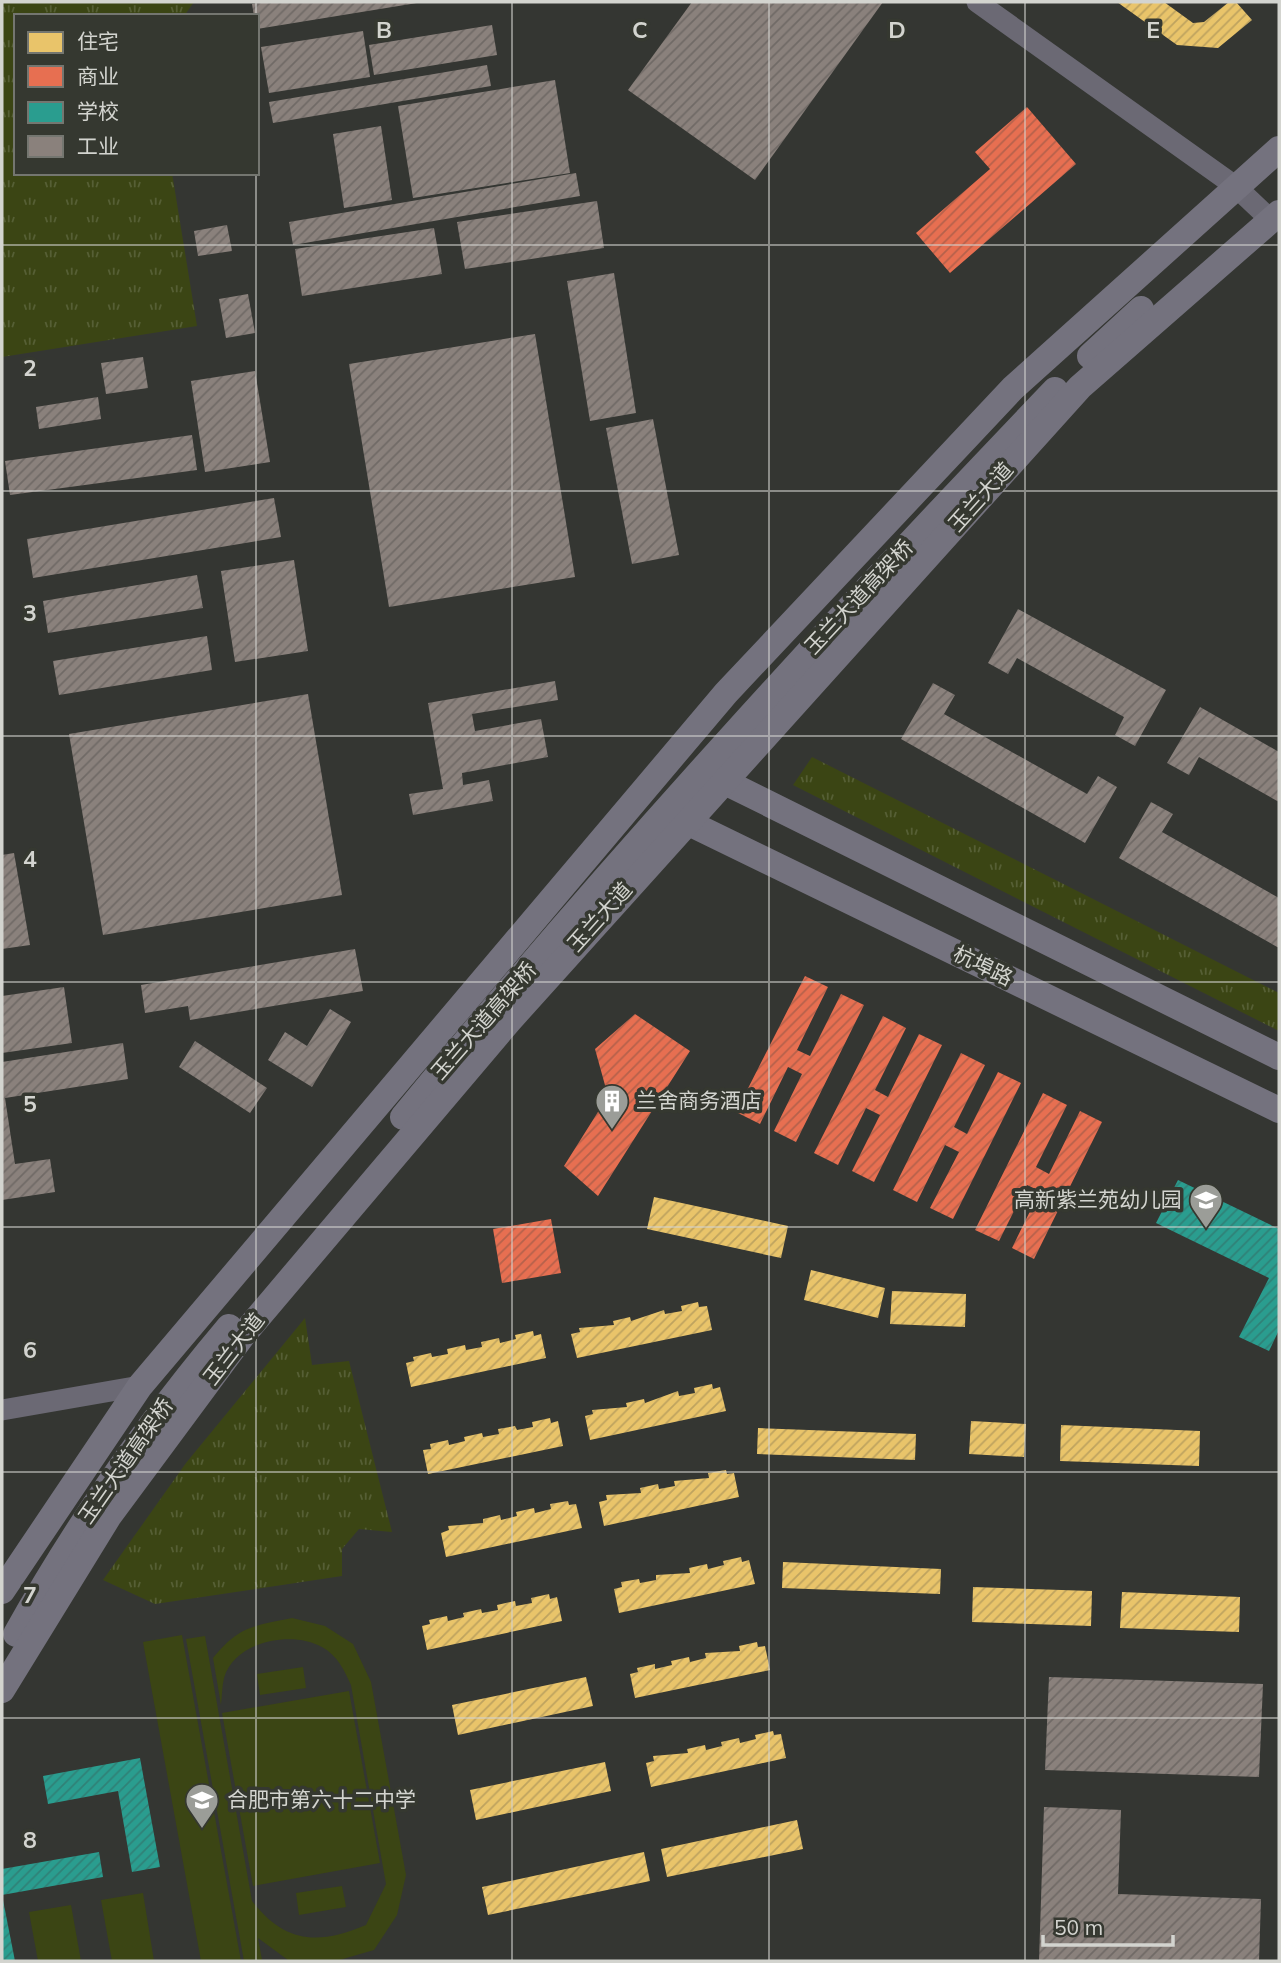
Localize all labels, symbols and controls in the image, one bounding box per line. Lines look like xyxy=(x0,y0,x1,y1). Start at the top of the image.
legend xyxy=(14,14,259,175)
text: B xyxy=(376,15,392,44)
text: C xyxy=(632,15,648,44)
text: D xyxy=(888,15,906,44)
text: E xyxy=(1146,15,1160,44)
text: 住宅 xyxy=(77,28,119,54)
text: 商业 xyxy=(77,63,119,89)
text: 学校 xyxy=(77,98,119,124)
text: 工业 xyxy=(77,133,119,159)
text: 2 xyxy=(23,353,37,382)
street label: 玉兰大道 xyxy=(942,456,1018,536)
street label: 玉兰大道高架桥 xyxy=(799,534,918,659)
text: 3 xyxy=(23,598,37,627)
text: 4 xyxy=(23,844,37,873)
street label: 玉兰大道 xyxy=(561,876,637,956)
street label: 杭埠路 xyxy=(949,940,1017,991)
street label: 玉兰大道高架桥 xyxy=(425,956,541,1084)
building icon: 兰舍商务酒店 xyxy=(593,1082,631,1131)
place label: 兰舍商务酒店 xyxy=(636,1087,762,1113)
text: 5 xyxy=(23,1089,37,1118)
school or university icon: 高新紫兰苑幼儿园 xyxy=(1187,1181,1225,1230)
place label: 高新紫兰苑幼儿园 xyxy=(1014,1186,1182,1212)
street label: 玉兰大道 xyxy=(197,1307,269,1389)
text: 6 xyxy=(23,1335,37,1364)
street label: 玉兰大道高架桥 xyxy=(72,1393,178,1528)
text: 7 xyxy=(23,1580,37,1609)
school or university icon: 合肥市第六十二中学 xyxy=(183,1781,221,1830)
place label: 合肥市第六十二中学 xyxy=(227,1786,416,1812)
text: 8 xyxy=(23,1825,37,1854)
scale bar xyxy=(1043,1904,1172,1948)
text: 50 m xyxy=(1054,1914,1103,1940)

